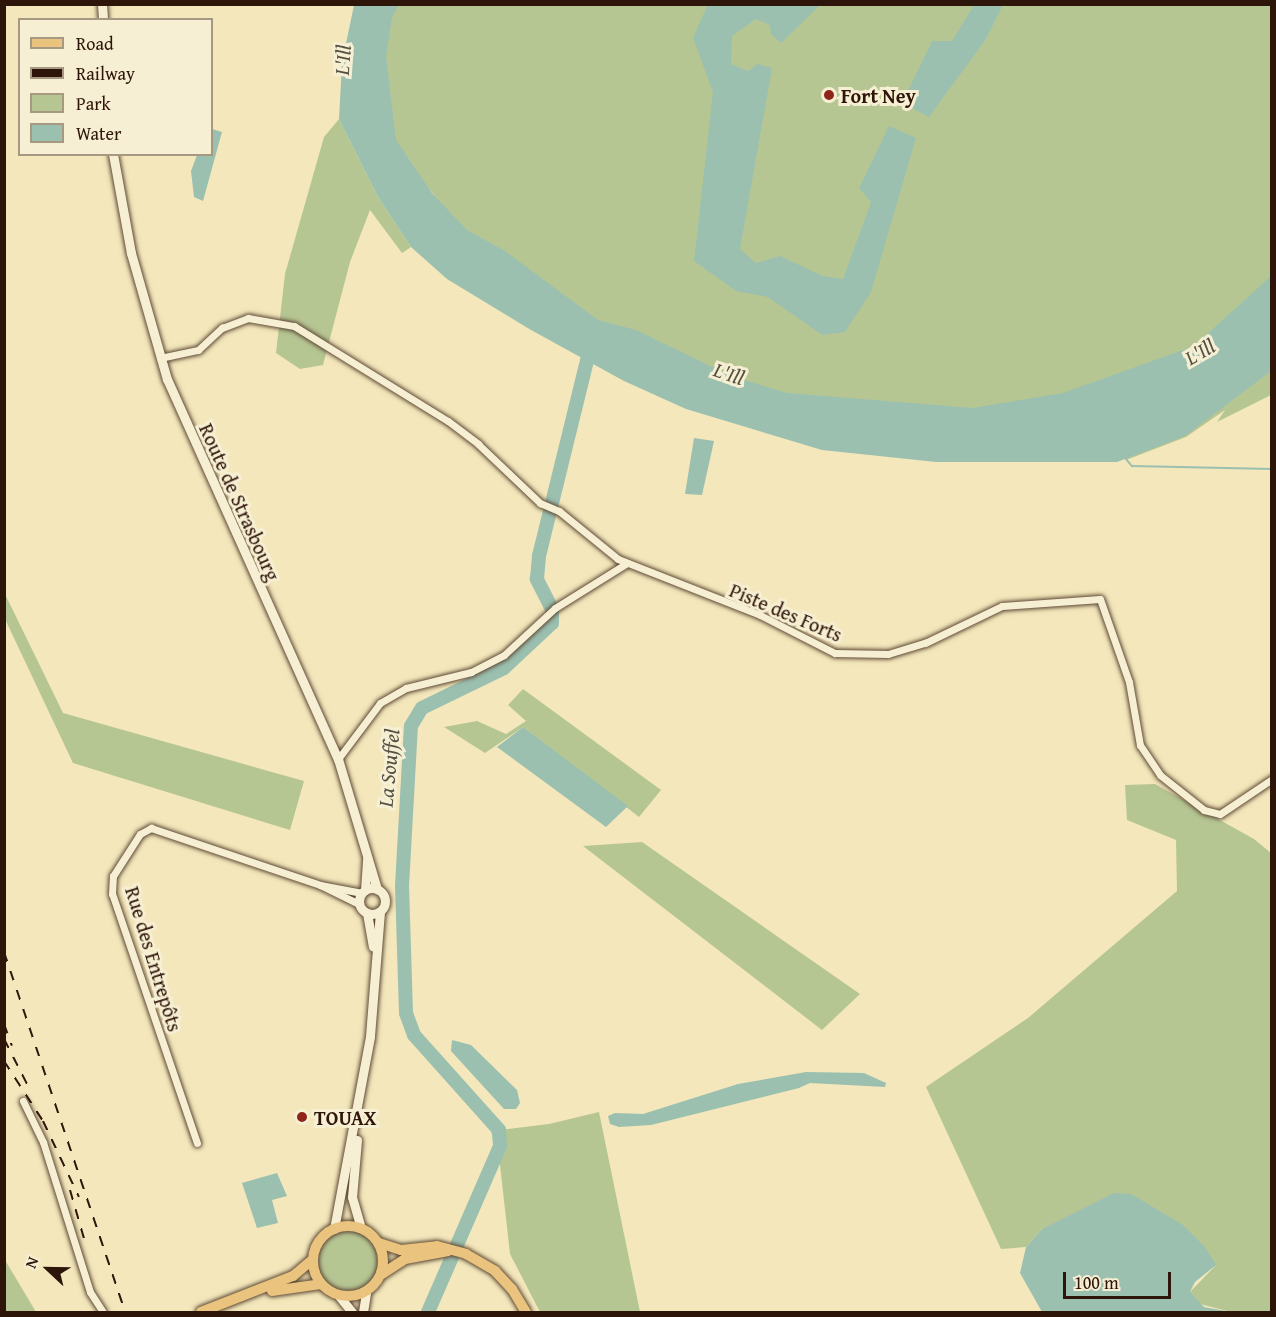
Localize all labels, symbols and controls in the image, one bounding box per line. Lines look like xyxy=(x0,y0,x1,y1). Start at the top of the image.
legend xyxy=(18,18,213,156)
text: Road xyxy=(76,30,114,57)
water label: L'Ill xyxy=(329,44,357,76)
text: Railway xyxy=(76,60,135,87)
place label: Fort Ney xyxy=(841,83,916,107)
marker: Fort Ney xyxy=(822,88,836,102)
text: Park xyxy=(76,90,111,117)
text: Water xyxy=(76,120,121,147)
water label: L'Ill xyxy=(1180,333,1220,371)
water label: L'Ill xyxy=(710,357,748,391)
street label: Route de Strasbourg xyxy=(195,420,285,584)
street label: Piste des Forts xyxy=(726,578,846,646)
water label: La Souffel xyxy=(373,728,405,808)
street label: Rue des Entrepôts xyxy=(121,884,187,1034)
place label: TOUAX xyxy=(314,1105,376,1129)
marker: TOUAX xyxy=(295,1110,309,1124)
north arrow xyxy=(18,1239,78,1299)
text: N xyxy=(18,1253,44,1272)
scale bar xyxy=(1066,1260,1174,1298)
text: 100 m xyxy=(1074,1269,1119,1296)

